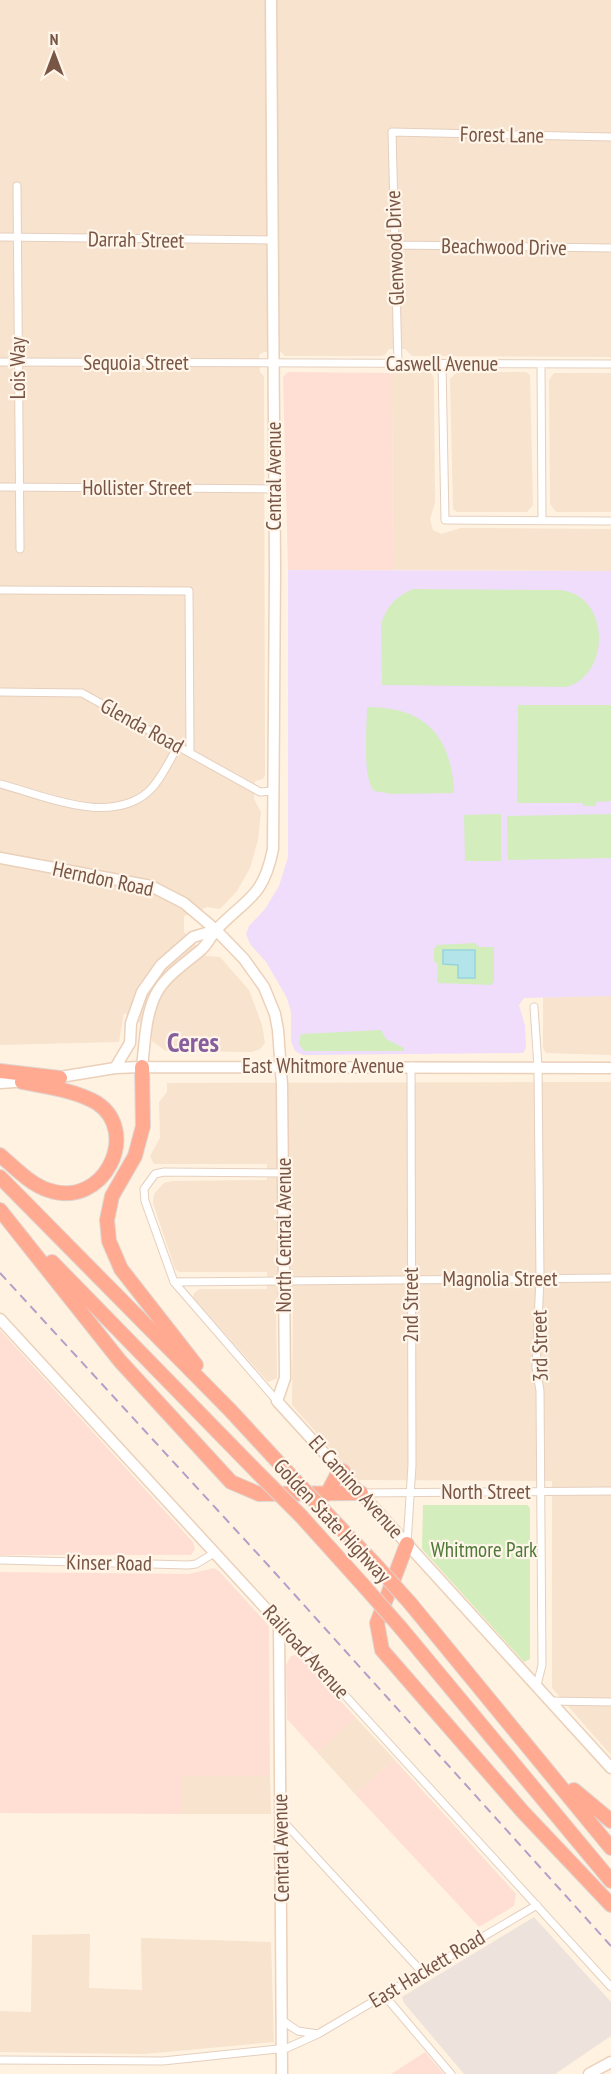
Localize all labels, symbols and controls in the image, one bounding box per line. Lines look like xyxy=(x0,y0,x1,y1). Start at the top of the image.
north arrow xyxy=(24,24,84,84)
text: N xyxy=(50,29,58,49)
street label: Forest Lane xyxy=(460,120,544,149)
street label: Glenwood Drive xyxy=(379,190,410,306)
street label: Darrah Street xyxy=(88,225,185,254)
street label: Beachwood Drive xyxy=(441,232,567,261)
street label: Lois Way xyxy=(4,337,31,399)
street label: Sequoia Street xyxy=(83,349,189,376)
street label: Caswell Avenue xyxy=(386,350,498,377)
street label: Central Avenue xyxy=(260,422,287,530)
street label: Hollister Street xyxy=(82,474,192,501)
street label: Glenda Road xyxy=(96,692,189,759)
street label: Herndon Road xyxy=(50,855,156,902)
district label: Ceres xyxy=(167,1025,219,1059)
street label: East Whitmore Avenue xyxy=(242,1052,404,1079)
street label: North Central Avenue xyxy=(270,1158,297,1312)
street label: Magnolia Street xyxy=(443,1265,558,1292)
street label: 2nd Street xyxy=(397,1267,424,1343)
street label: 3rd Street xyxy=(525,1309,554,1382)
street label: El Camino Avenue xyxy=(303,1429,410,1544)
street label: Golden State Highway xyxy=(268,1453,397,1589)
street label: North Street xyxy=(441,1478,531,1505)
park label: Whitmore Park xyxy=(431,1536,537,1563)
street label: Kinser Road xyxy=(66,1548,152,1577)
street label: Railroad Avenue xyxy=(257,1599,356,1704)
street label: Central Avenue xyxy=(266,1793,295,1903)
street label: East Hackett Road xyxy=(364,1923,490,2014)

